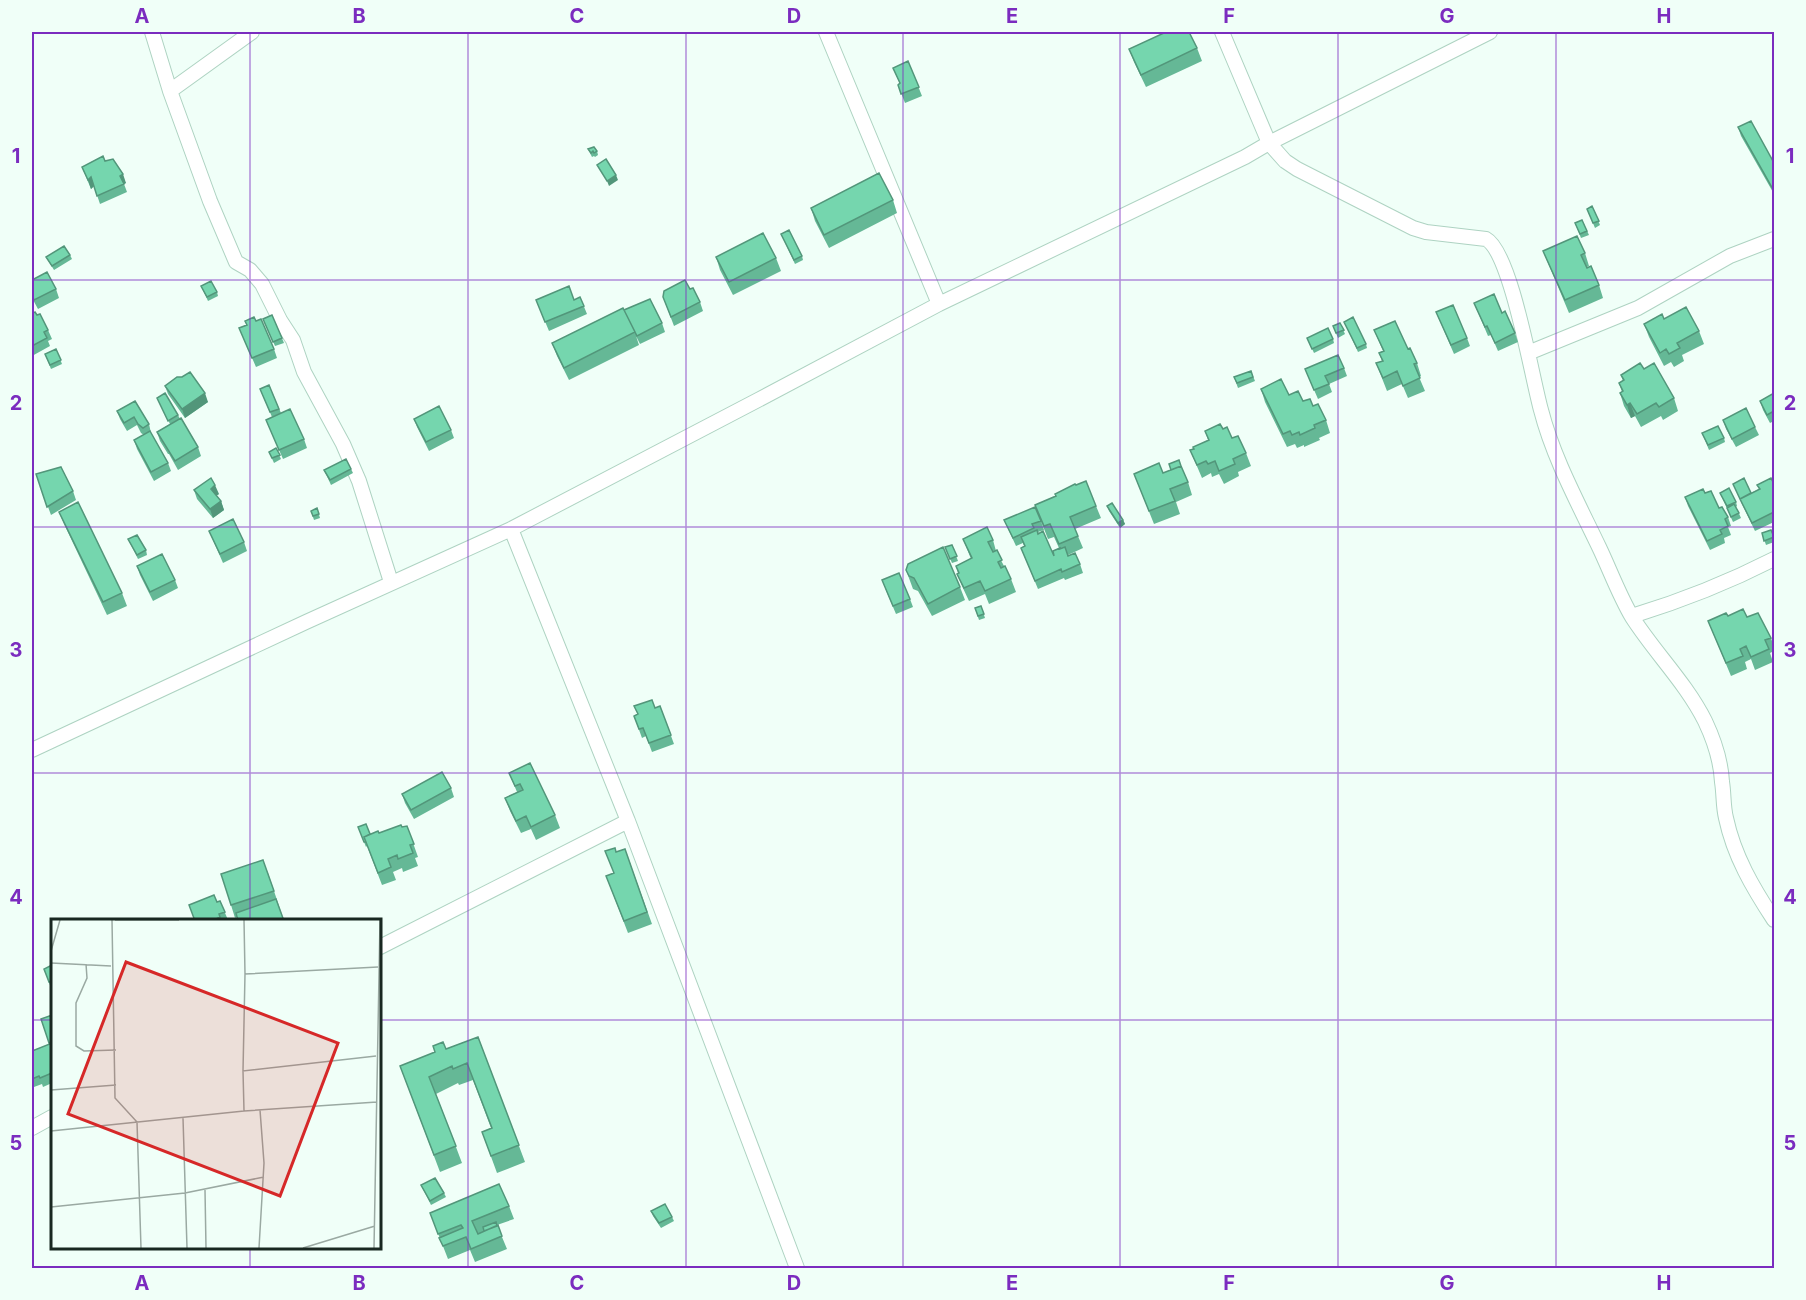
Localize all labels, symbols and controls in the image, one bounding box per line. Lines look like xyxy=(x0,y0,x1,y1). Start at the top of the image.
text: A xyxy=(135,4,150,28)
text: B xyxy=(352,4,366,28)
text: C xyxy=(570,4,584,28)
text: D xyxy=(787,4,801,28)
text: E xyxy=(1006,4,1018,28)
text: F xyxy=(1223,4,1235,28)
text: G xyxy=(1439,4,1455,28)
text: H xyxy=(1657,4,1671,28)
text: 1 xyxy=(12,144,20,168)
text: 1 xyxy=(1786,144,1794,168)
text: 2 xyxy=(10,391,22,415)
text: 2 xyxy=(1784,391,1796,415)
text: 3 xyxy=(10,638,22,662)
text: 3 xyxy=(1784,638,1796,662)
text: 4 xyxy=(9,885,23,909)
text: 4 xyxy=(1783,885,1797,909)
inset map xyxy=(51,919,381,1249)
text: 5 xyxy=(10,1131,22,1155)
text: 5 xyxy=(1784,1131,1796,1155)
text: A xyxy=(135,1271,150,1295)
text: B xyxy=(352,1271,366,1295)
text: C xyxy=(570,1271,584,1295)
text: D xyxy=(787,1271,801,1295)
text: E xyxy=(1006,1271,1018,1295)
text: F xyxy=(1223,1271,1235,1295)
text: G xyxy=(1439,1271,1455,1295)
text: H xyxy=(1657,1271,1671,1295)

